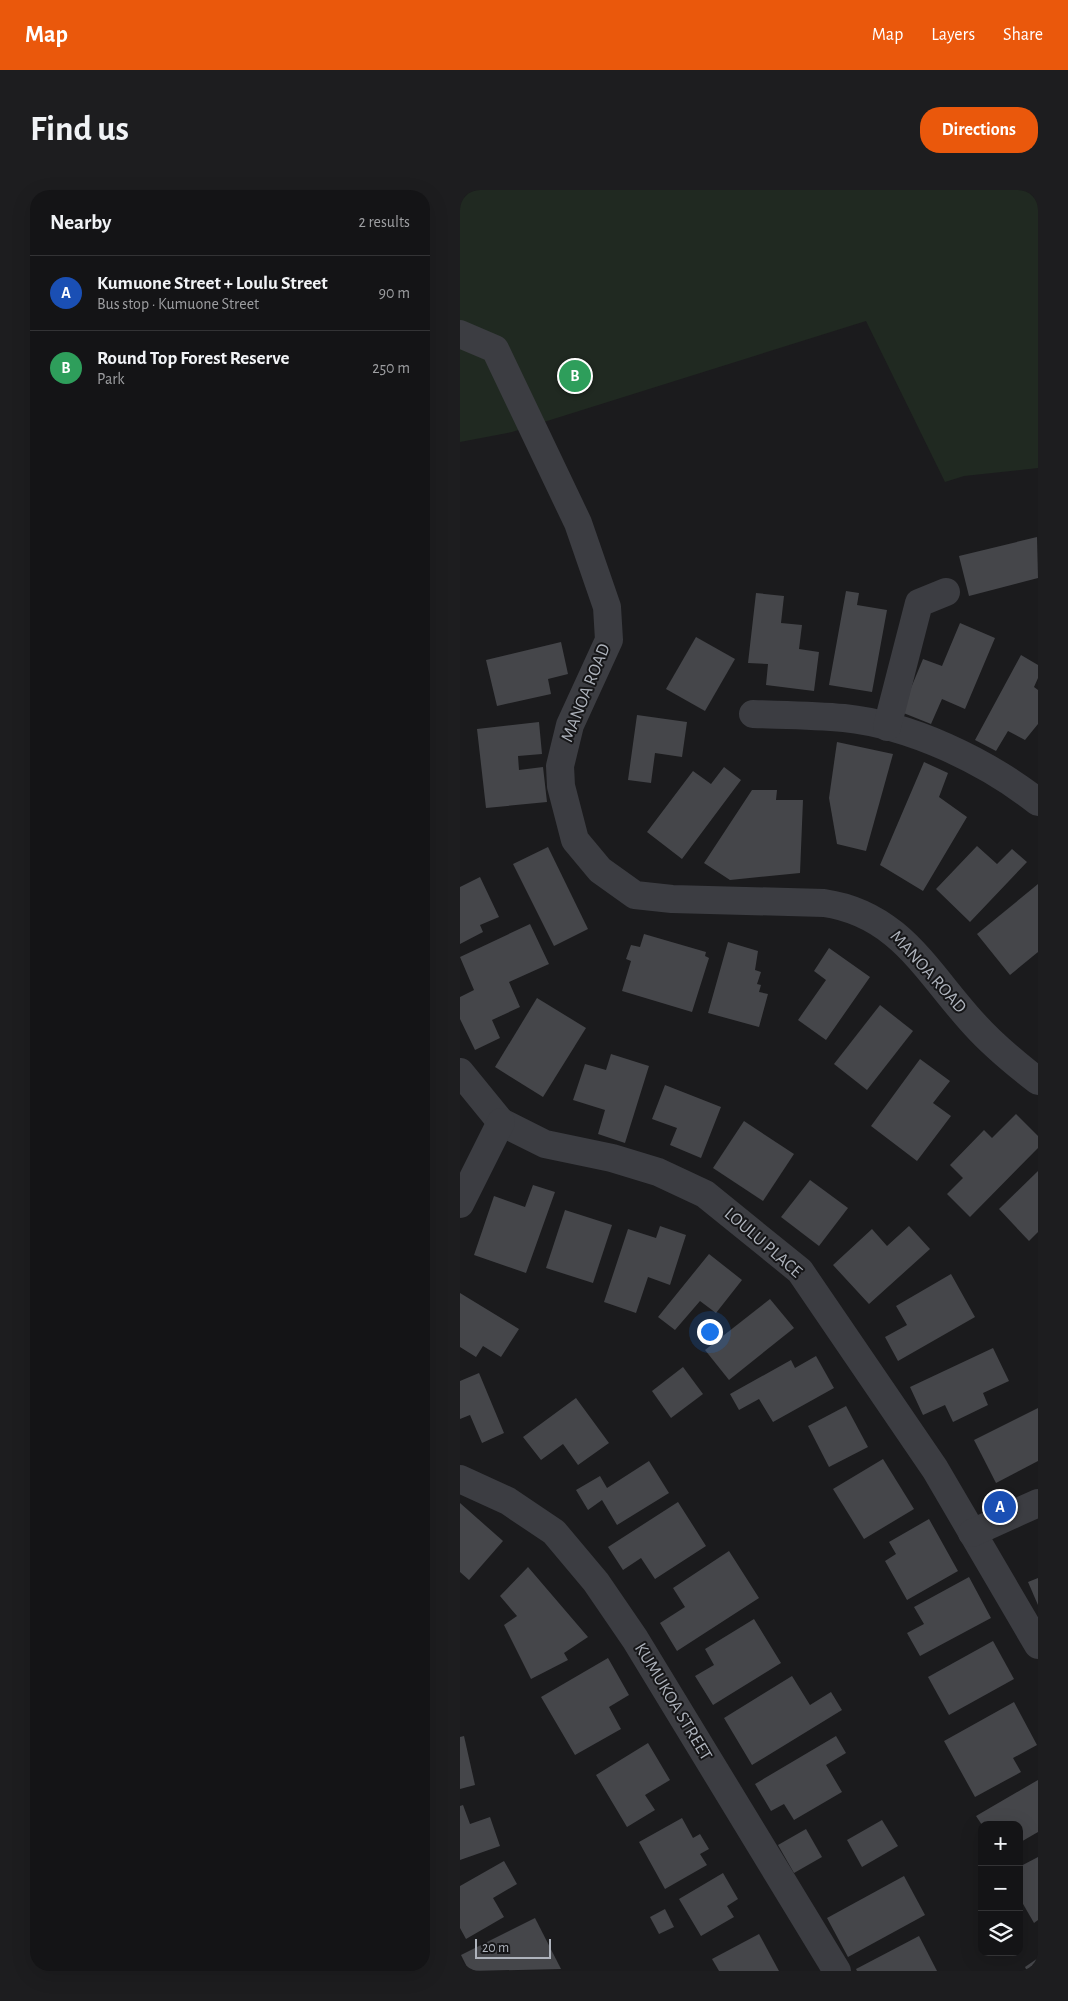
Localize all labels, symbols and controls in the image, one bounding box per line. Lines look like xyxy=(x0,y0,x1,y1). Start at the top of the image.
text: Map xyxy=(25,23,68,47)
text: Map xyxy=(872,26,903,44)
text: Layers xyxy=(931,26,975,44)
text: Share xyxy=(1003,26,1043,44)
button: Directions xyxy=(920,107,1038,153)
text: Find us xyxy=(30,112,129,147)
text: Nearby xyxy=(50,212,111,233)
text: 2 results xyxy=(358,214,410,230)
text: Kumuone Street + Loulu Street xyxy=(97,274,328,293)
text: A xyxy=(61,285,71,301)
text: 90 m xyxy=(379,285,410,301)
text: Bus stop · Kumuone Street xyxy=(97,296,259,312)
text: Round Top Forest Reserve xyxy=(97,349,290,368)
pin: B xyxy=(559,357,591,395)
text: B xyxy=(61,360,71,376)
text: 250 m xyxy=(372,360,410,376)
text: Park xyxy=(97,371,125,387)
street label: MANOA ROAD xyxy=(558,641,614,745)
street label: MANOA ROAD xyxy=(886,927,970,1017)
street label: LOULU PLACE xyxy=(721,1205,805,1282)
your location xyxy=(697,1319,723,1345)
pin: A xyxy=(984,1488,1016,1526)
street label: KUMUKOA STREET xyxy=(631,1640,715,1764)
map controls xyxy=(978,1821,1023,1956)
button: + xyxy=(978,1821,1023,1866)
button: − xyxy=(978,1866,1023,1911)
button: layers xyxy=(978,1911,1023,1956)
scale bar xyxy=(475,1936,551,1959)
text: 20 m xyxy=(482,1941,509,1955)

